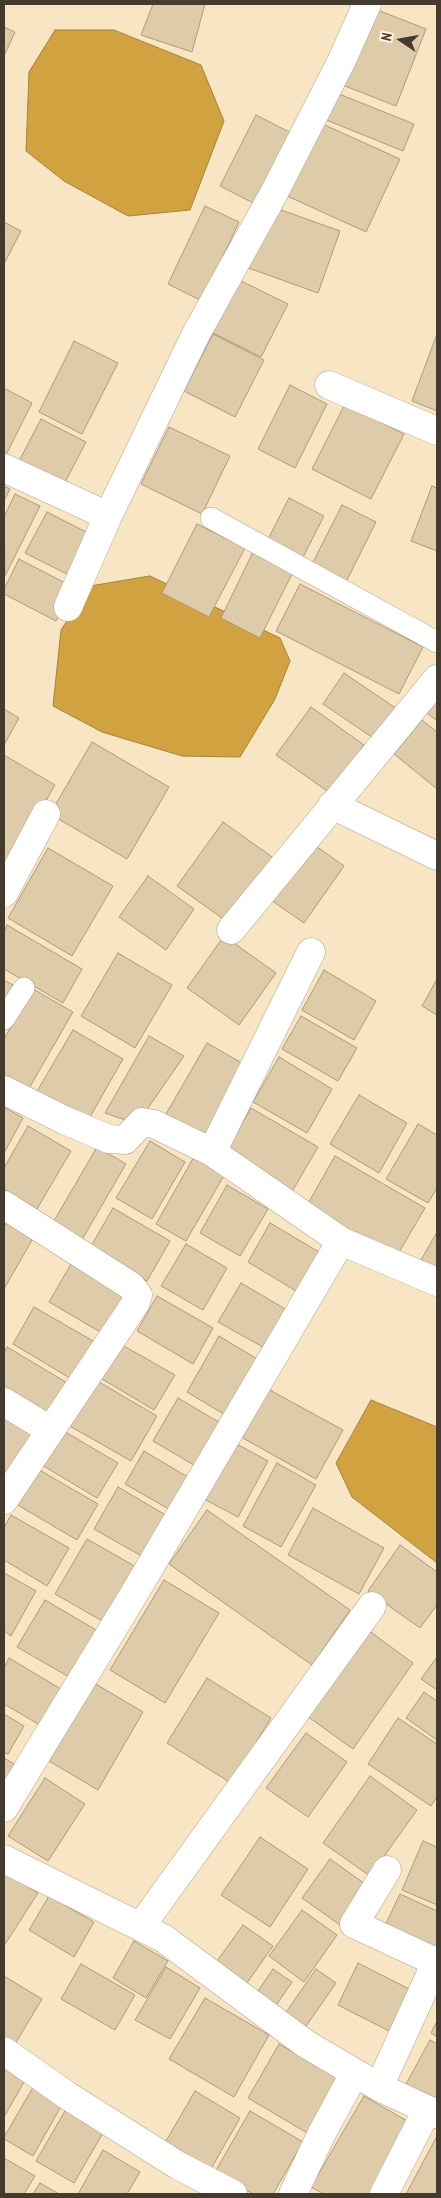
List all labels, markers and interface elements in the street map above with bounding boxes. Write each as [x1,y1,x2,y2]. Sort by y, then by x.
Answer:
north arrow [376,15,426,65]
text: N [377,31,396,42]

